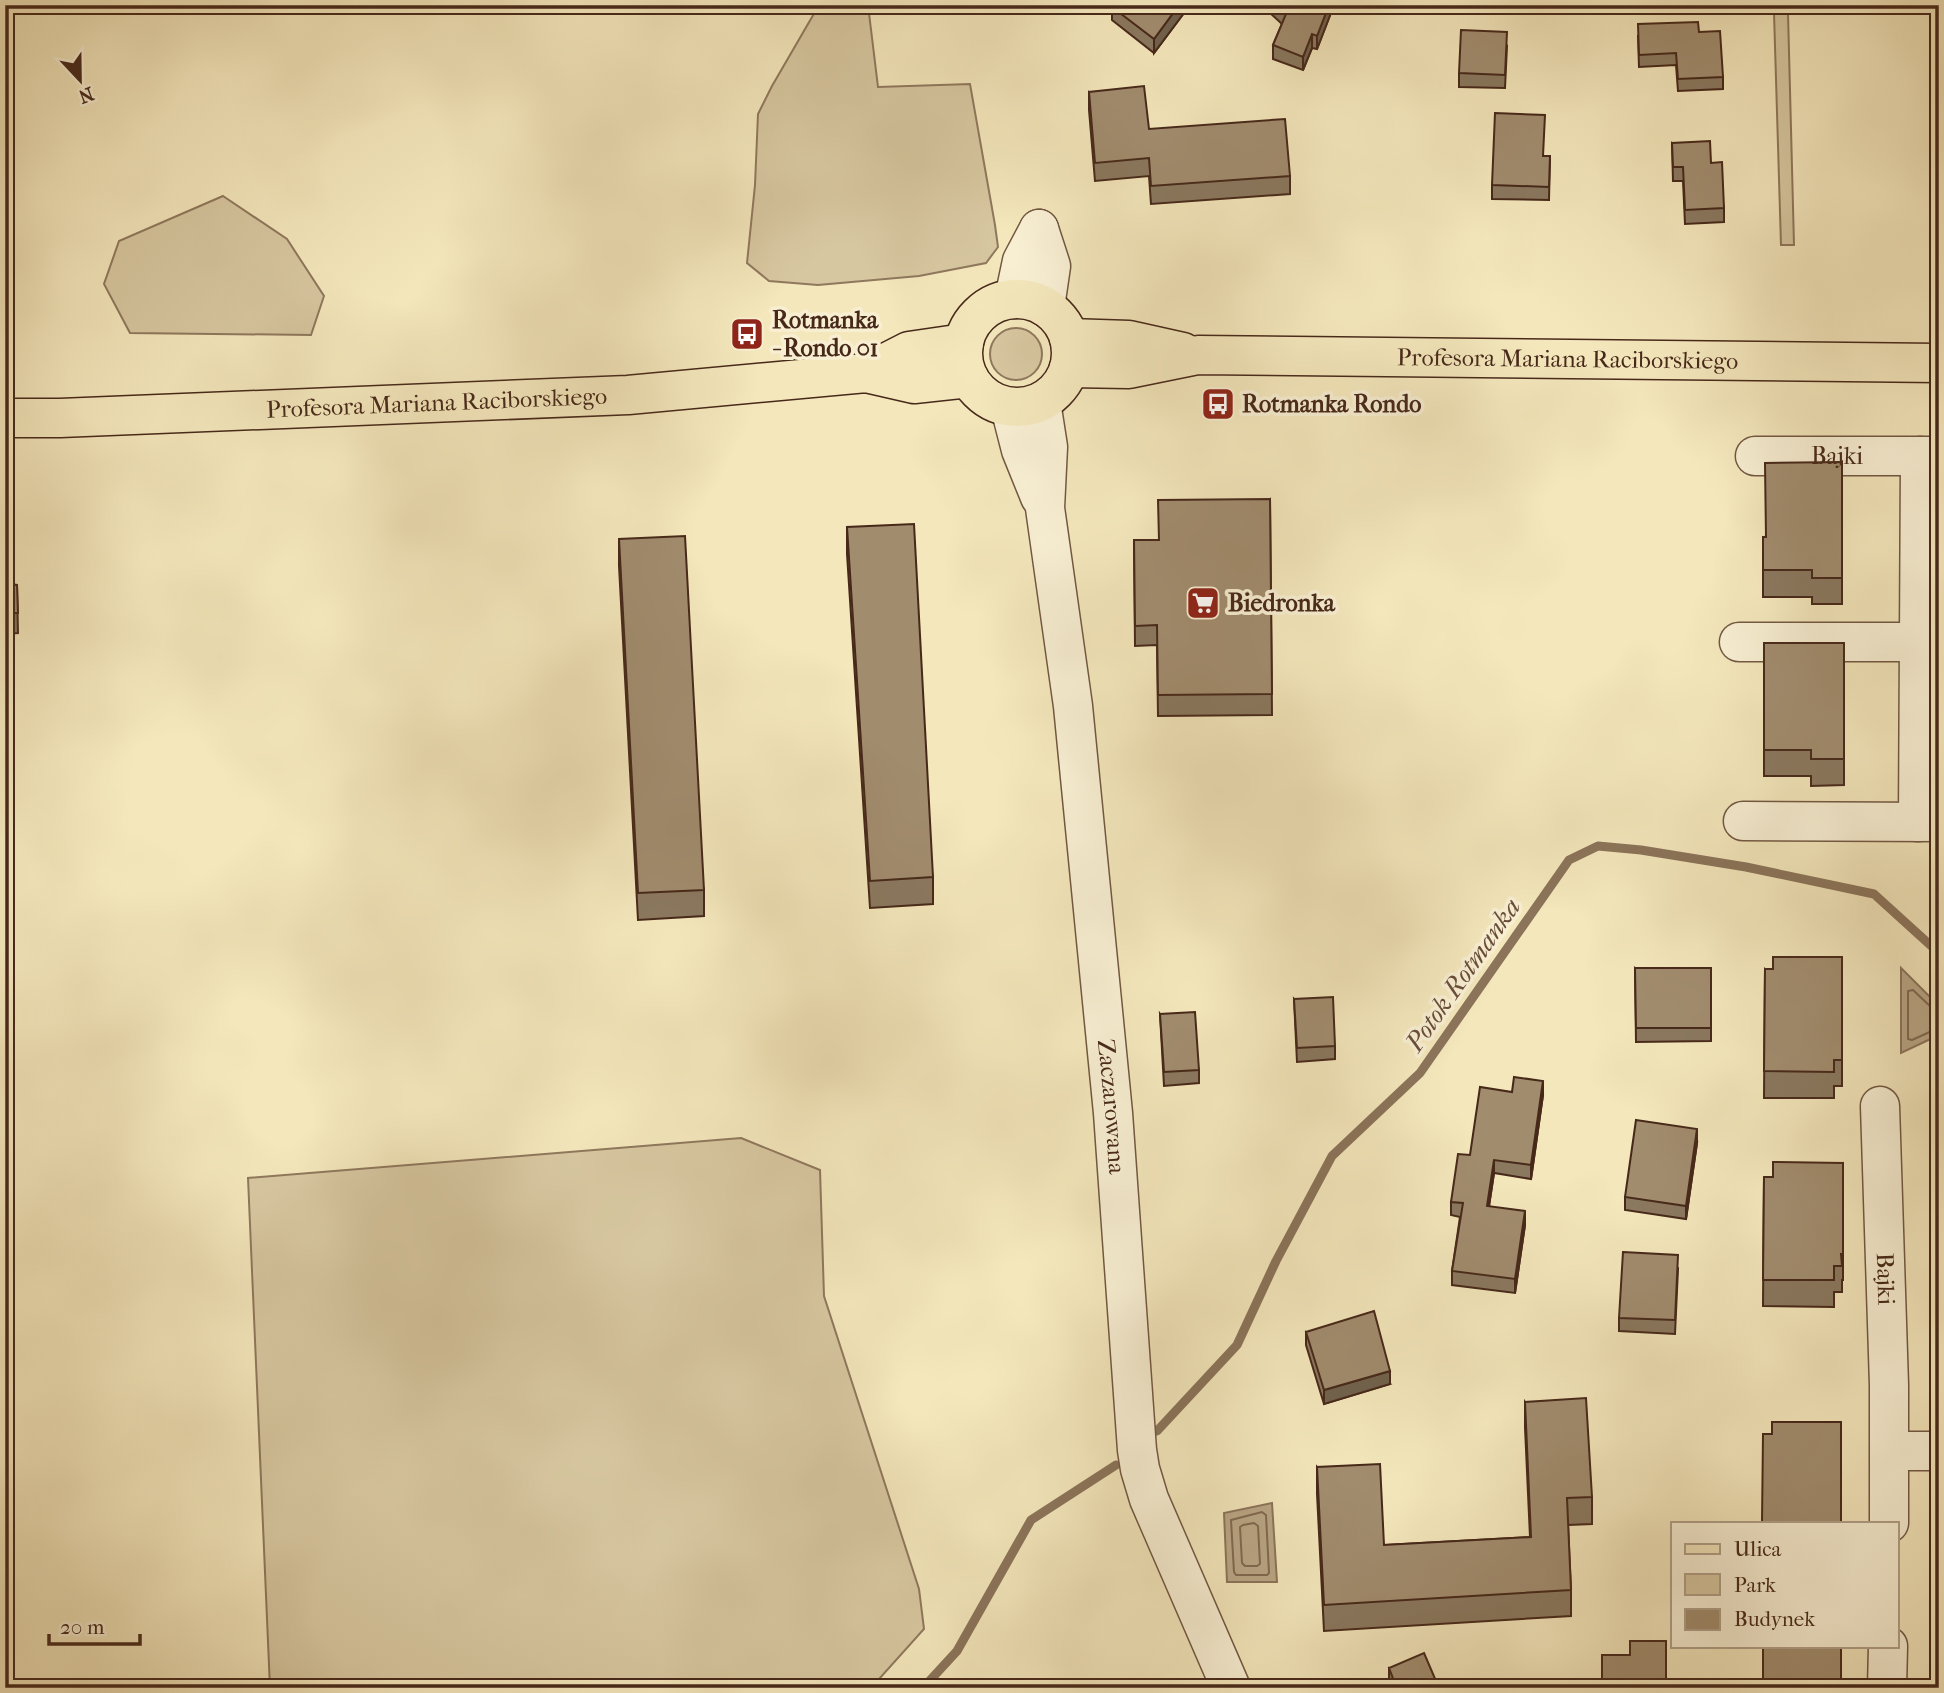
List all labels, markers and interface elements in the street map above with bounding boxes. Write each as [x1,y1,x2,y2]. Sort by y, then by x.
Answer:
north arrow [46,46,116,116]
text: N [75,82,97,108]
place label: Rotmanka - Rondo 01 [772,306,879,362]
bus stop icon: Rotmanka - Rondo 01 [728,315,766,353]
street label: Profesora Mariana Raciborskiego [1397,343,1738,375]
street label: Profesora Mariana Raciborskiego [266,382,608,424]
bus stop icon: Rotmanka Rondo [1199,385,1237,423]
place label: Rotmanka Rondo [1242,390,1421,418]
street label: Bajki [1811,442,1863,470]
supermarket icon: Biedronka [1184,584,1222,622]
place label: Biedronka [1228,589,1336,617]
water label: Potok Rotmanka [1398,893,1527,1058]
street label: Zaczarowana [1092,1038,1131,1176]
street label: Bajki [1871,1252,1900,1305]
legend [1671,1522,1898,1648]
text: Ulica [1734,1537,1781,1561]
text: Park [1734,1573,1776,1597]
scale bar [49,1602,140,1646]
text: Budynek [1734,1607,1815,1631]
text: 20 m [60,1615,105,1639]

